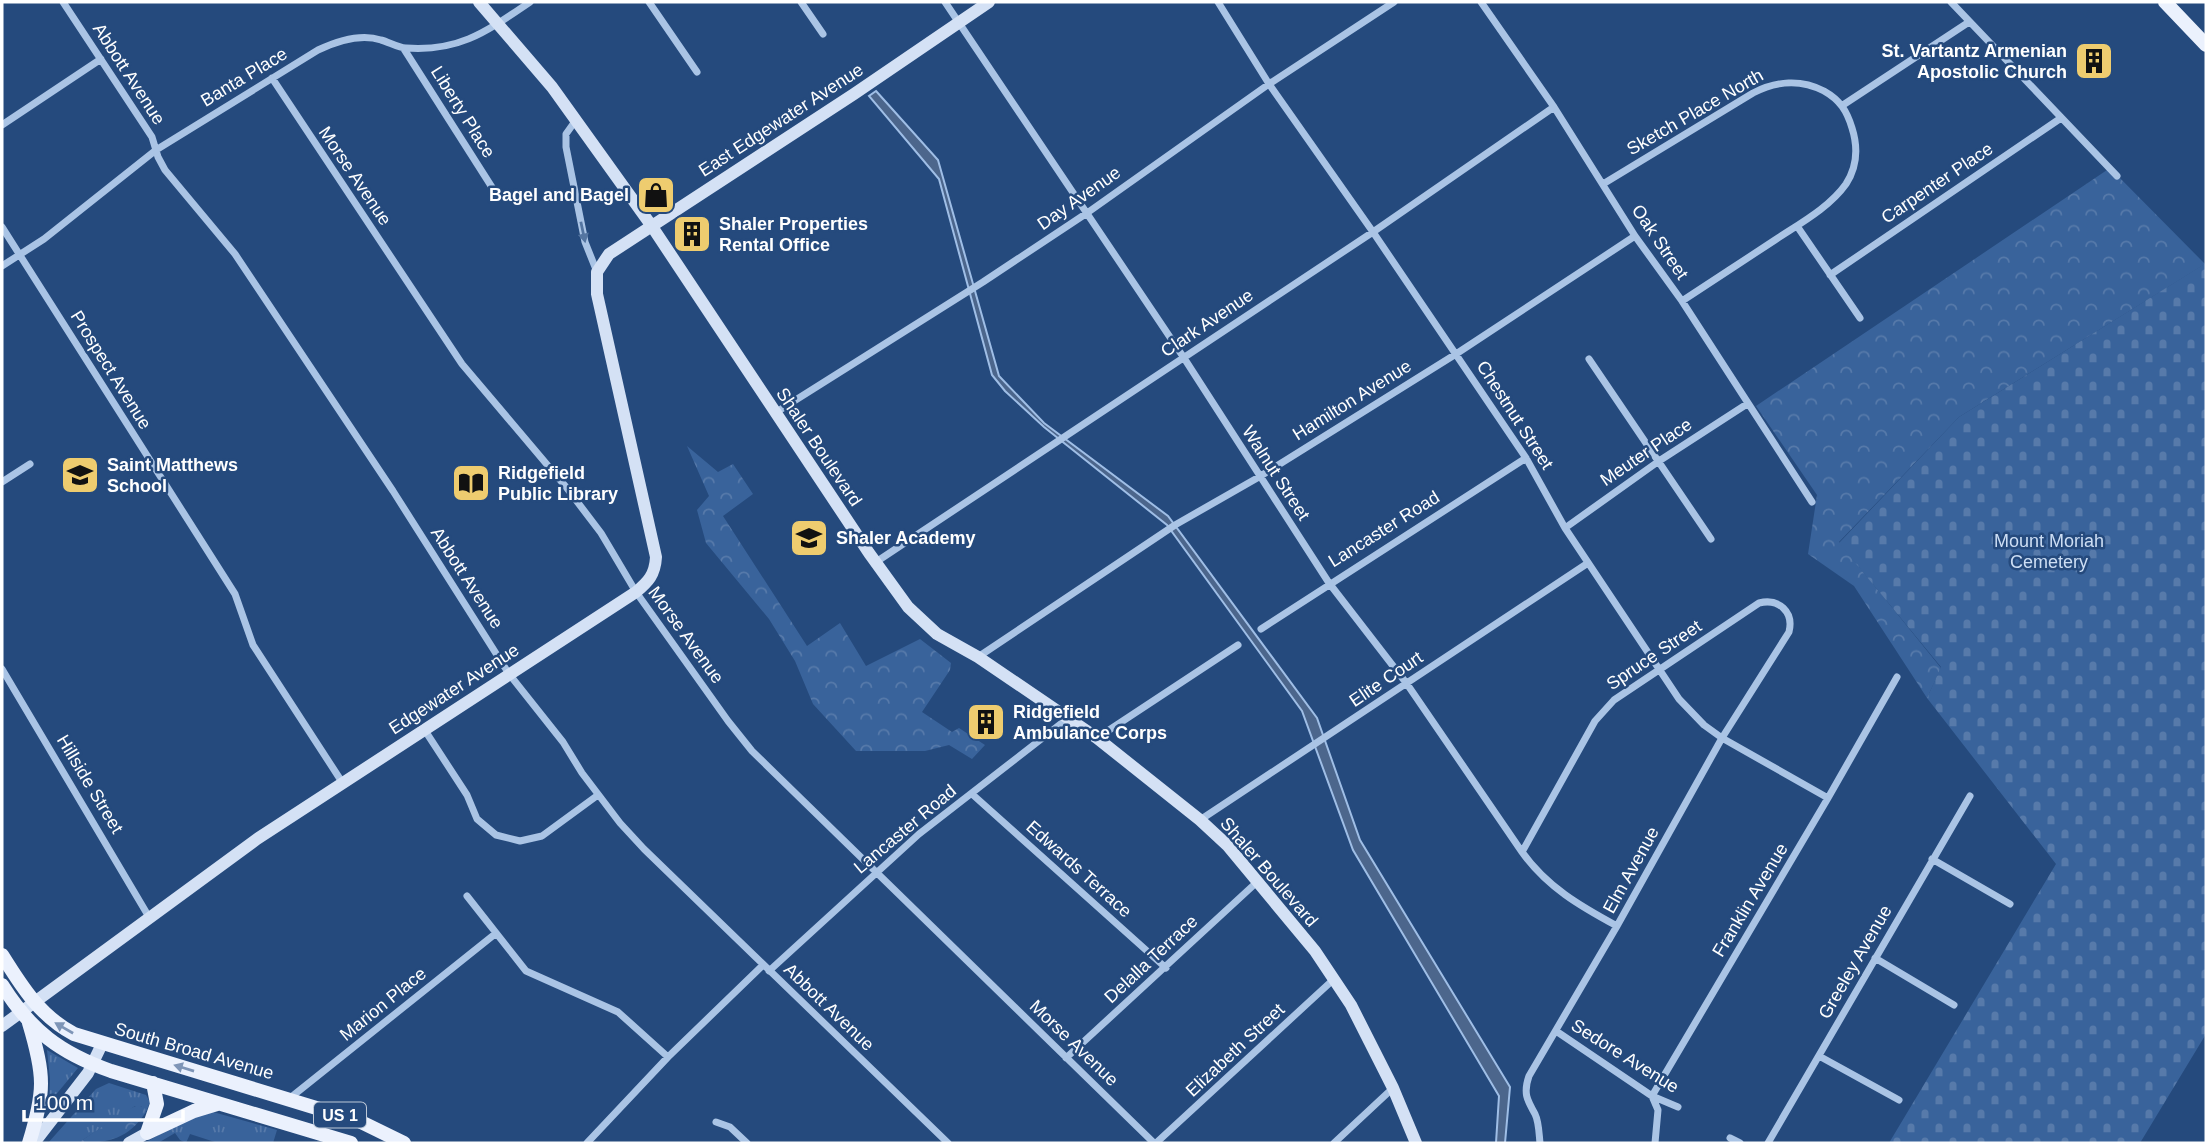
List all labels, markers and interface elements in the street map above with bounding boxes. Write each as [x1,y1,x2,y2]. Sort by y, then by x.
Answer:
street label: Abbott Avenue [89,20,169,128]
building icon: St. Vartantz Armenian Apostolic Church [2073,40,2115,82]
place label: St. Vartantz Armenian Apostolic Church [1882,41,2067,82]
street label: Banta Place [197,43,291,111]
street label: East Edgewater Avenue [695,59,867,181]
street label: Liberty Place [427,63,499,161]
street label: Sketch Place North [1623,65,1767,159]
street label: Morse Avenue [315,123,395,229]
street label: Carpenter Place [1877,138,1997,228]
street label: Day Avenue [1034,162,1124,234]
shop icon: Bagel and Bagel [635,174,677,216]
place label: Bagel and Bagel [489,185,629,205]
street label: Oak Street [1628,201,1692,283]
building icon: Shaler Properties Rental Office [671,213,713,255]
place label: Shaler Properties Rental Office [719,214,868,255]
one-way arrow [578,221,589,243]
street label: Clark Avenue [1157,285,1257,361]
street label: Prospect Avenue [67,307,155,433]
street label: Hamilton Avenue [1289,356,1415,444]
street label: Chestnut Street [1473,357,1557,473]
street label: Shaler Boulevard [772,384,866,510]
street label: Meuter Place [1596,414,1696,490]
street label: Walnut Street [1238,422,1314,524]
school or university icon: Saint Matthews School [59,454,101,496]
place label: Saint Matthews School [107,455,238,496]
library icon: Ridgefield Public Library [450,462,492,504]
place label: Ridgefield Public Library [498,463,618,504]
street label: Lancaster Road [1325,487,1443,571]
school or university icon: Shaler Academy [788,517,830,559]
street label: Abbott Avenue [427,524,507,632]
place label: Shaler Academy [836,528,975,548]
park label: Mount Moriah Cemetery [1994,531,2104,572]
street label: Morse Avenue [644,583,728,687]
street label: Spruce Street [1603,616,1705,694]
street label: Edgewater Avenue [385,640,523,738]
street label: Elite Court [1346,647,1426,711]
building icon: Ridgefield Ambulance Corps [965,701,1007,743]
place label: Ridgefield Ambulance Corps [1013,702,1167,743]
street label: Hillside Street [53,731,127,837]
street label: Lancaster Road [850,780,960,878]
street label: Shaler Boulevard [1216,813,1322,931]
street label: Edwards Terrace [1022,816,1136,922]
street label: Elm Avenue [1599,823,1663,917]
street label: Franklin Avenue [1708,840,1792,960]
street label: Greeley Avenue [1814,902,1896,1022]
street label: Delalla Terrace [1100,911,1202,1007]
street label: Abbott Avenue [780,959,878,1055]
street label: Marion Place [336,963,430,1045]
street label: Morse Avenue [1026,996,1122,1090]
street label: Elizabeth Street [1182,999,1288,1101]
street label: Sedore Avenue [1568,1015,1682,1097]
street label: South Broad Avenue [112,1019,276,1083]
one-way arrow [54,1022,74,1034]
one-way arrow [174,1062,195,1072]
scale bar [24,1078,184,1122]
text: 100 m [35,1091,93,1114]
road number: US 1 [314,1102,366,1128]

